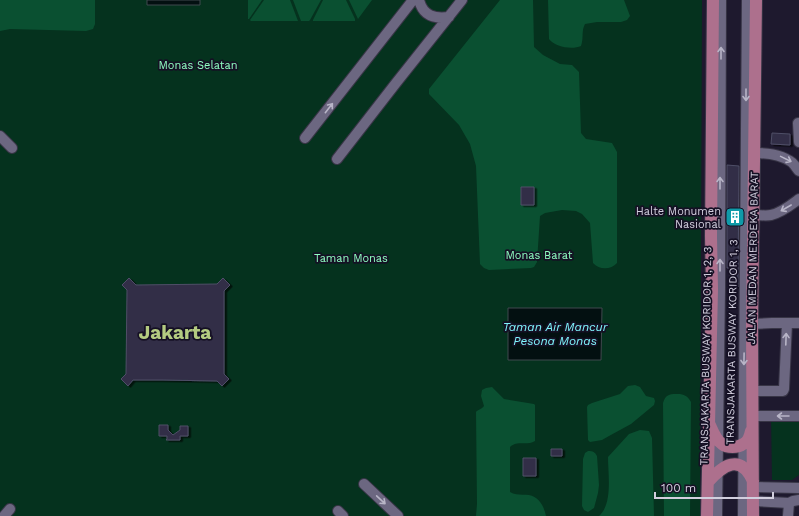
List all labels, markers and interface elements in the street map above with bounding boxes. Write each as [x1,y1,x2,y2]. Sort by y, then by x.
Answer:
one-way arrow [717,47,725,60]
park label: Monas Selatan [159,59,237,72]
one-way arrow [742,88,750,101]
one-way arrow [324,102,333,113]
one-way arrow [779,156,791,163]
street label: JALAN MEDAN MERDEKA BARAT [745,171,761,345]
one-way arrow [716,177,724,190]
one-way arrow [780,204,792,212]
place label: Halte Monumen Nasional [636,205,722,231]
building icon: Halte Monumen Nasional [724,206,746,228]
street label: TRANSJAKARTA BUSWAY KORIDOR 1, 3 [724,239,740,445]
street label: TRANSJAKARTA BUSWAY KORIDOR 1, 2, 3 [698,247,714,465]
park label: Monas Barat [506,249,573,262]
park label: Taman Monas [314,252,388,265]
one-way arrow [716,259,724,272]
water label: Taman Air Mancur Pesona Monas [503,320,609,348]
district label: Jakarta [139,321,211,344]
one-way arrow [783,333,790,346]
one-way arrow [740,352,748,365]
one-way arrow [777,412,790,420]
scale bar [655,474,773,500]
text: 100 m [661,481,696,495]
one-way arrow [376,495,386,505]

